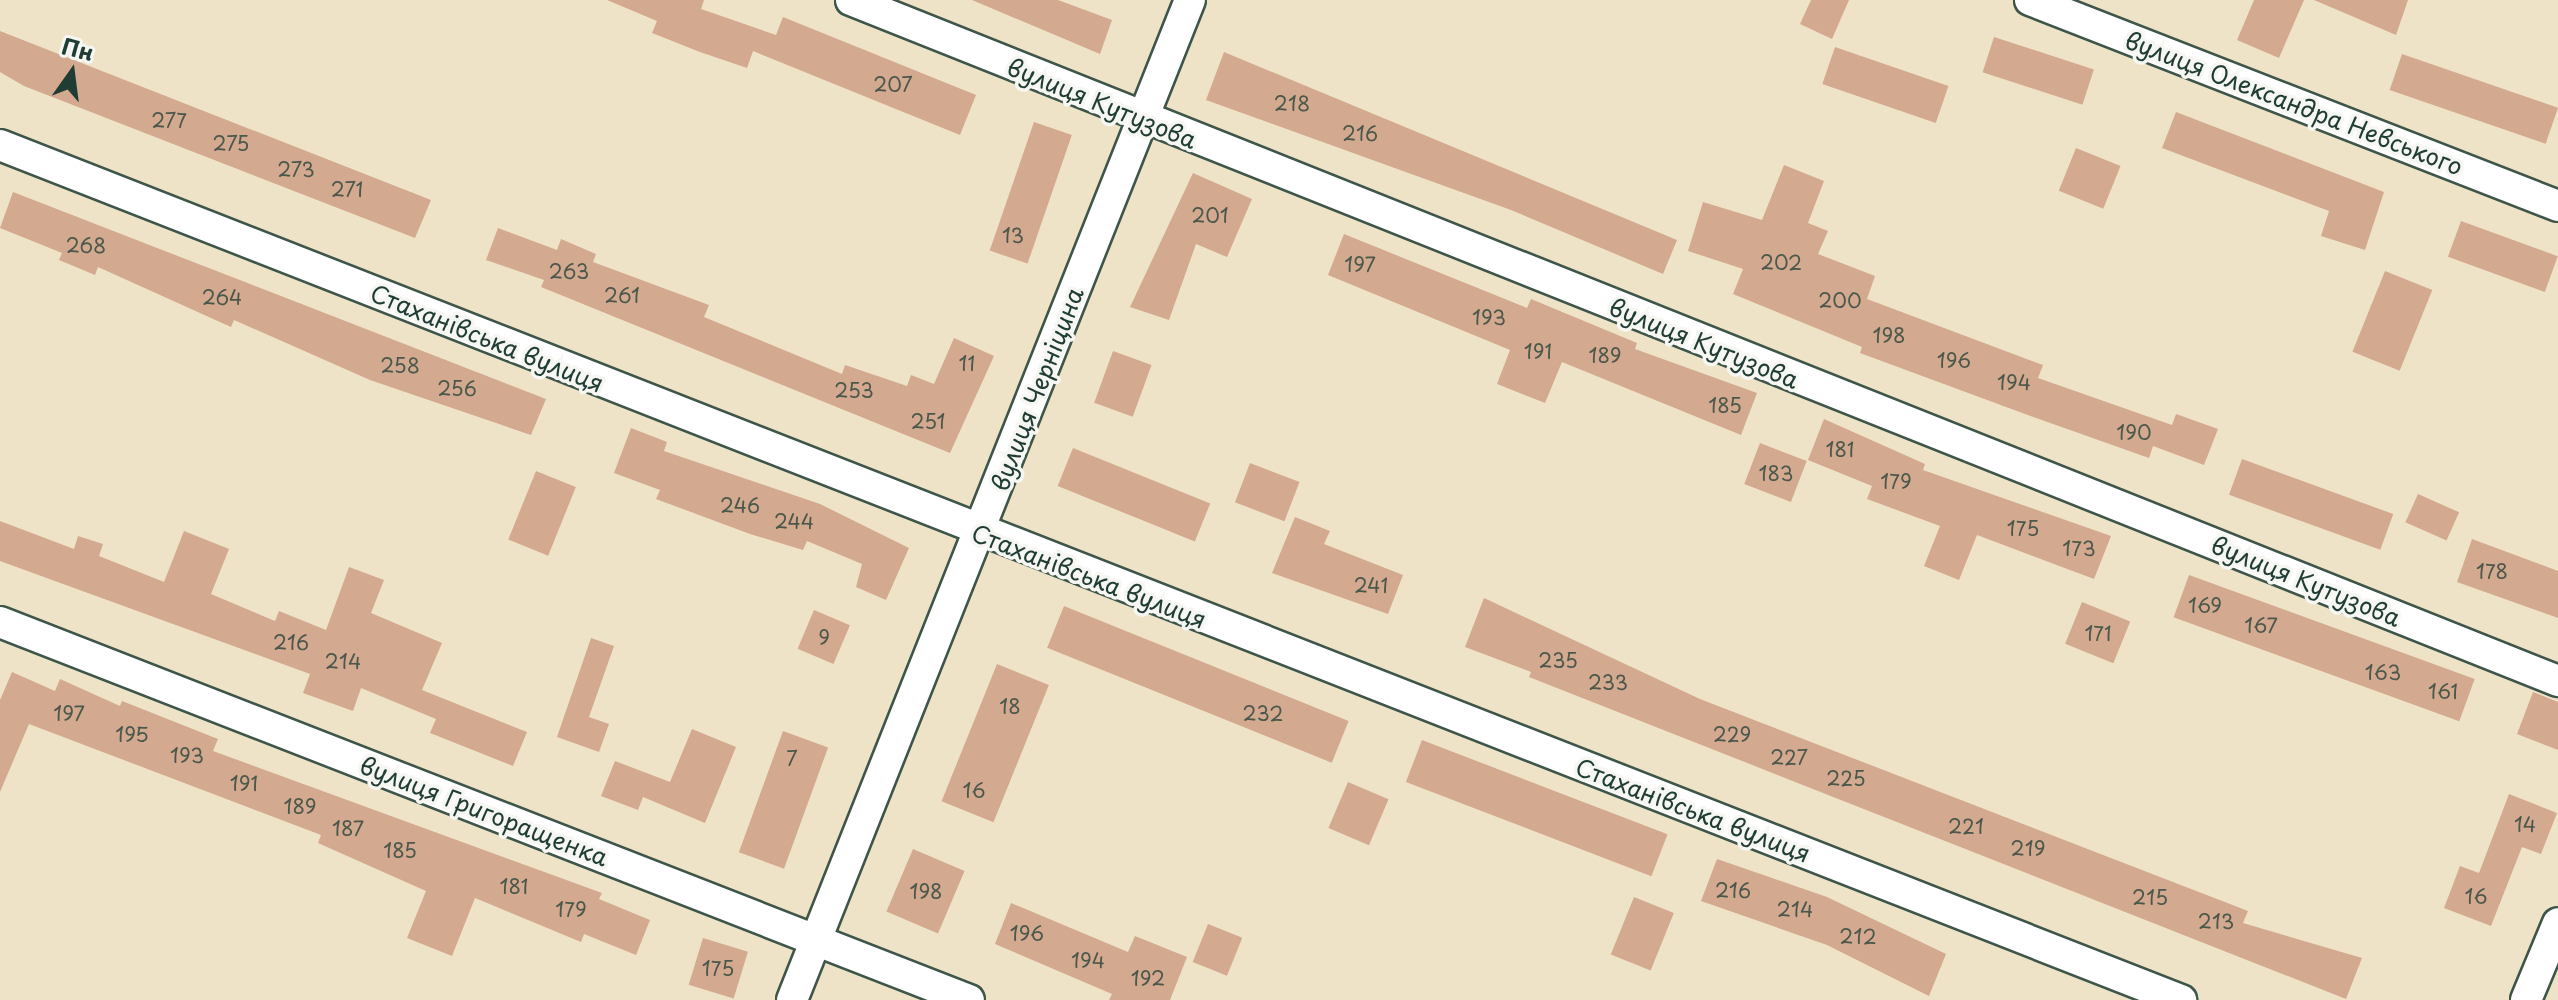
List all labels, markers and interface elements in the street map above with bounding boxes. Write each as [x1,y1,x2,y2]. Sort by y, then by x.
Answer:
street label: вулиця Олександра Невського [2120,25,2468,181]
text: Пн [58,28,97,68]
north arrow [32,32,112,112]
street label: вулиця Кутузова [1003,52,1201,154]
house number: 207 [873,72,913,96]
house number: 218 [1274,91,1310,115]
house number: 277 [151,108,187,132]
house number: 216 [1342,121,1378,145]
house number: 275 [213,131,249,155]
house number: 273 [277,157,315,181]
house number: 271 [331,177,363,201]
house number: 201 [1191,203,1229,227]
house number: 13 [1002,223,1024,247]
house number: 268 [66,233,106,257]
house number: 202 [1760,250,1802,274]
house number: 197 [1344,252,1376,276]
house number: 263 [549,259,589,283]
street label: Стаханівська вулиця [366,278,608,398]
house number: 261 [604,283,640,307]
street label: вулиця Черніцина [985,283,1089,495]
house number: 264 [202,285,242,309]
house number: 200 [1818,288,1862,312]
street label: вулиця Кутузова [1605,292,1803,394]
house number: 193 [1472,305,1506,329]
house number: 198 [1872,323,1906,347]
house number: 191 [1524,339,1552,363]
house number: 189 [1589,343,1621,367]
house number: 196 [1937,348,1971,372]
house number: 11 [959,351,975,375]
house number: 258 [380,353,420,377]
house number: 194 [1997,370,2031,394]
house number: 256 [437,376,477,400]
house number: 253 [834,378,874,402]
house number: 185 [1708,393,1742,417]
house number: 251 [910,409,946,433]
house number: 190 [2116,420,2152,444]
house number: 181 [1826,437,1854,461]
house number: 183 [1759,461,1793,485]
house number: 179 [1880,469,1912,493]
house number: 246 [720,493,760,517]
house number: 244 [774,509,814,533]
house number: 175 [2007,516,2039,540]
street label: Стаханівська вулиця [967,518,1211,634]
street label: вулиця Кутузова [2207,530,2405,632]
house number: 173 [2062,536,2096,560]
house number: 178 [2476,559,2508,583]
house number: 241 [1354,573,1388,597]
house number: 169 [2188,593,2222,617]
house number: 167 [2244,613,2278,637]
house number: 171 [2084,621,2112,645]
house number: 9 [818,625,830,649]
house number: 216 [273,630,309,654]
house number: 235 [1538,648,1578,672]
house number: 214 [325,649,361,673]
house number: 163 [2365,660,2401,684]
house number: 233 [1588,670,1628,694]
house number: 161 [2428,679,2458,703]
house number: 18 [999,694,1021,718]
house number: 197 [53,701,85,725]
house number: 232 [1243,701,1283,725]
house number: 195 [115,722,149,746]
house number: 229 [1713,722,1751,746]
house number: 193 [170,743,204,767]
house number: 227 [1770,745,1808,769]
house number: 7 [786,746,798,770]
street label: вулиця Григоращенка [356,750,612,872]
street label: Стаханівська вулиця [1571,752,1815,868]
house number: 225 [1826,766,1866,790]
house number: 191 [230,771,258,795]
house number: 16 [963,778,985,802]
house number: 189 [284,794,316,818]
house number: 14 [2514,812,2536,836]
house number: 221 [1948,814,1984,838]
house number: 187 [332,816,364,840]
house number: 219 [2011,836,2045,860]
house number: 185 [383,838,417,862]
house number: 181 [500,874,528,898]
house number: 216 [1715,878,1751,902]
house number: 198 [909,879,943,903]
house number: 16 [2465,884,2487,908]
house number: 215 [2132,885,2168,909]
house number: 179 [555,897,587,921]
house number: 214 [1777,897,1813,921]
house number: 213 [2198,909,2234,933]
house number: 196 [1010,921,1044,945]
house number: 212 [1839,924,1877,948]
house number: 194 [1071,948,1105,972]
house number: 175 [702,956,734,980]
house number: 192 [1131,966,1165,990]

